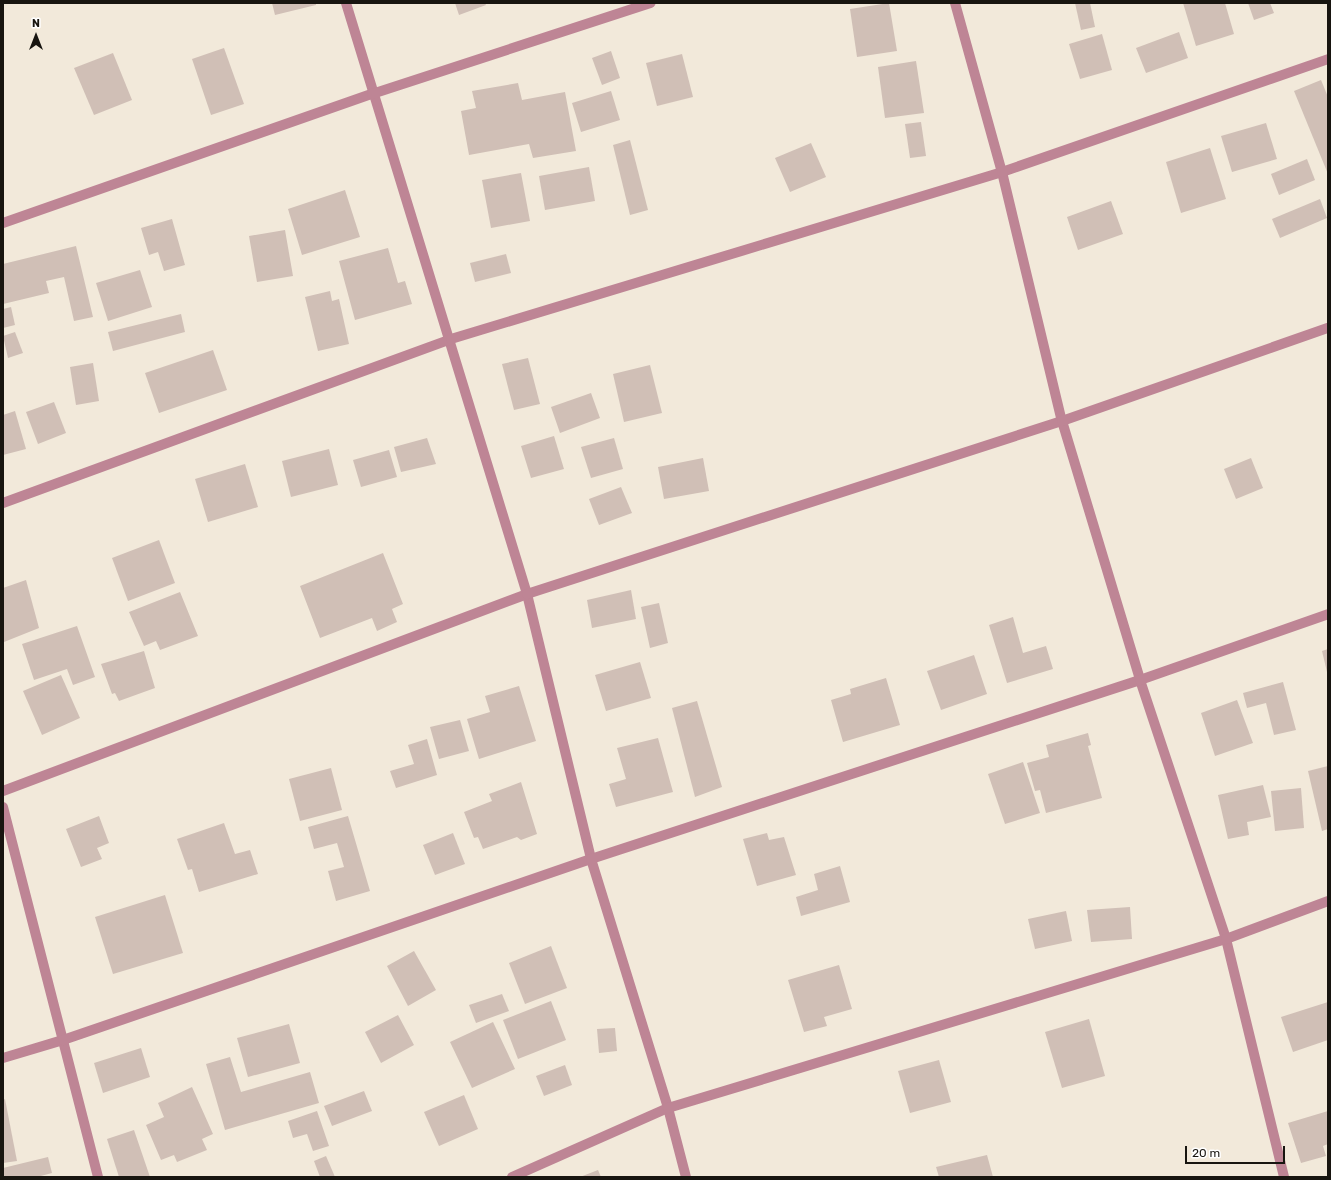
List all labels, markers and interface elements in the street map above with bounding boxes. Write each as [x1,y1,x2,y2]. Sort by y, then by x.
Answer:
north arrow [16,16,56,56]
text: N [32,17,40,30]
scale bar [1187,1138,1287,1164]
text: 20 m [1192,1146,1220,1160]

